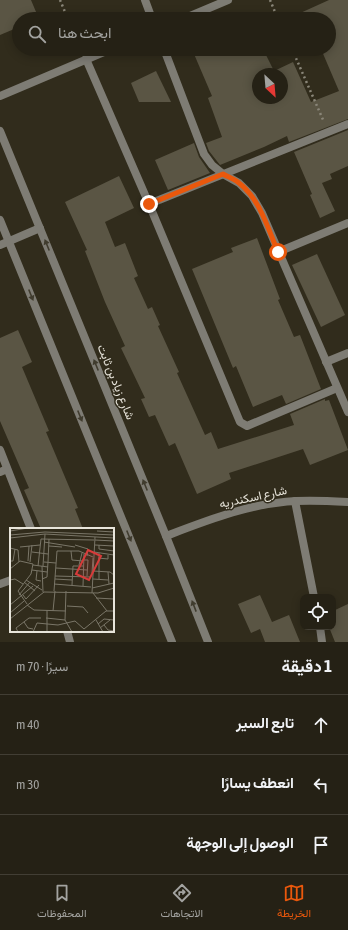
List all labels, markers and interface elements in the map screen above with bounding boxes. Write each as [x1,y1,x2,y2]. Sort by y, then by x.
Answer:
search box [12,12,336,56]
icon: search [26,23,48,45]
text: ابحث هنا [58,24,112,41]
north arrow [252,68,288,104]
route end [140,195,158,213]
one-way arrow [43,238,49,250]
route start [269,243,287,261]
one-way arrow [28,290,34,302]
street label: شارع زياد بن ثابت [93,342,137,422]
one-way arrow [93,359,99,370]
one-way arrow [77,410,83,422]
one-way arrow [142,479,148,491]
street label: شارع اسكندريه [218,483,288,513]
inset map [10,528,114,632]
one-way arrow [126,531,132,542]
map controls [300,594,336,630]
button: locate [300,594,336,630]
one-way arrow [190,599,196,611]
text: 1 دقيقة [282,656,332,676]
text: سيرًا · 70 m [16,659,68,674]
text: تابع السير [236,714,294,731]
icon: ahead [310,714,332,736]
text: 40 m [16,717,39,732]
text: انعطف يسارًا [221,774,294,791]
icon: left [310,774,332,796]
text: 30 m [16,777,39,792]
text: الوصول إلى الوجهة [186,834,294,851]
icon: arrive [310,834,332,856]
tab: المحفوظات [37,882,87,923]
tab: الاتجاهات [160,882,203,923]
tab: الخريطة [277,882,311,923]

